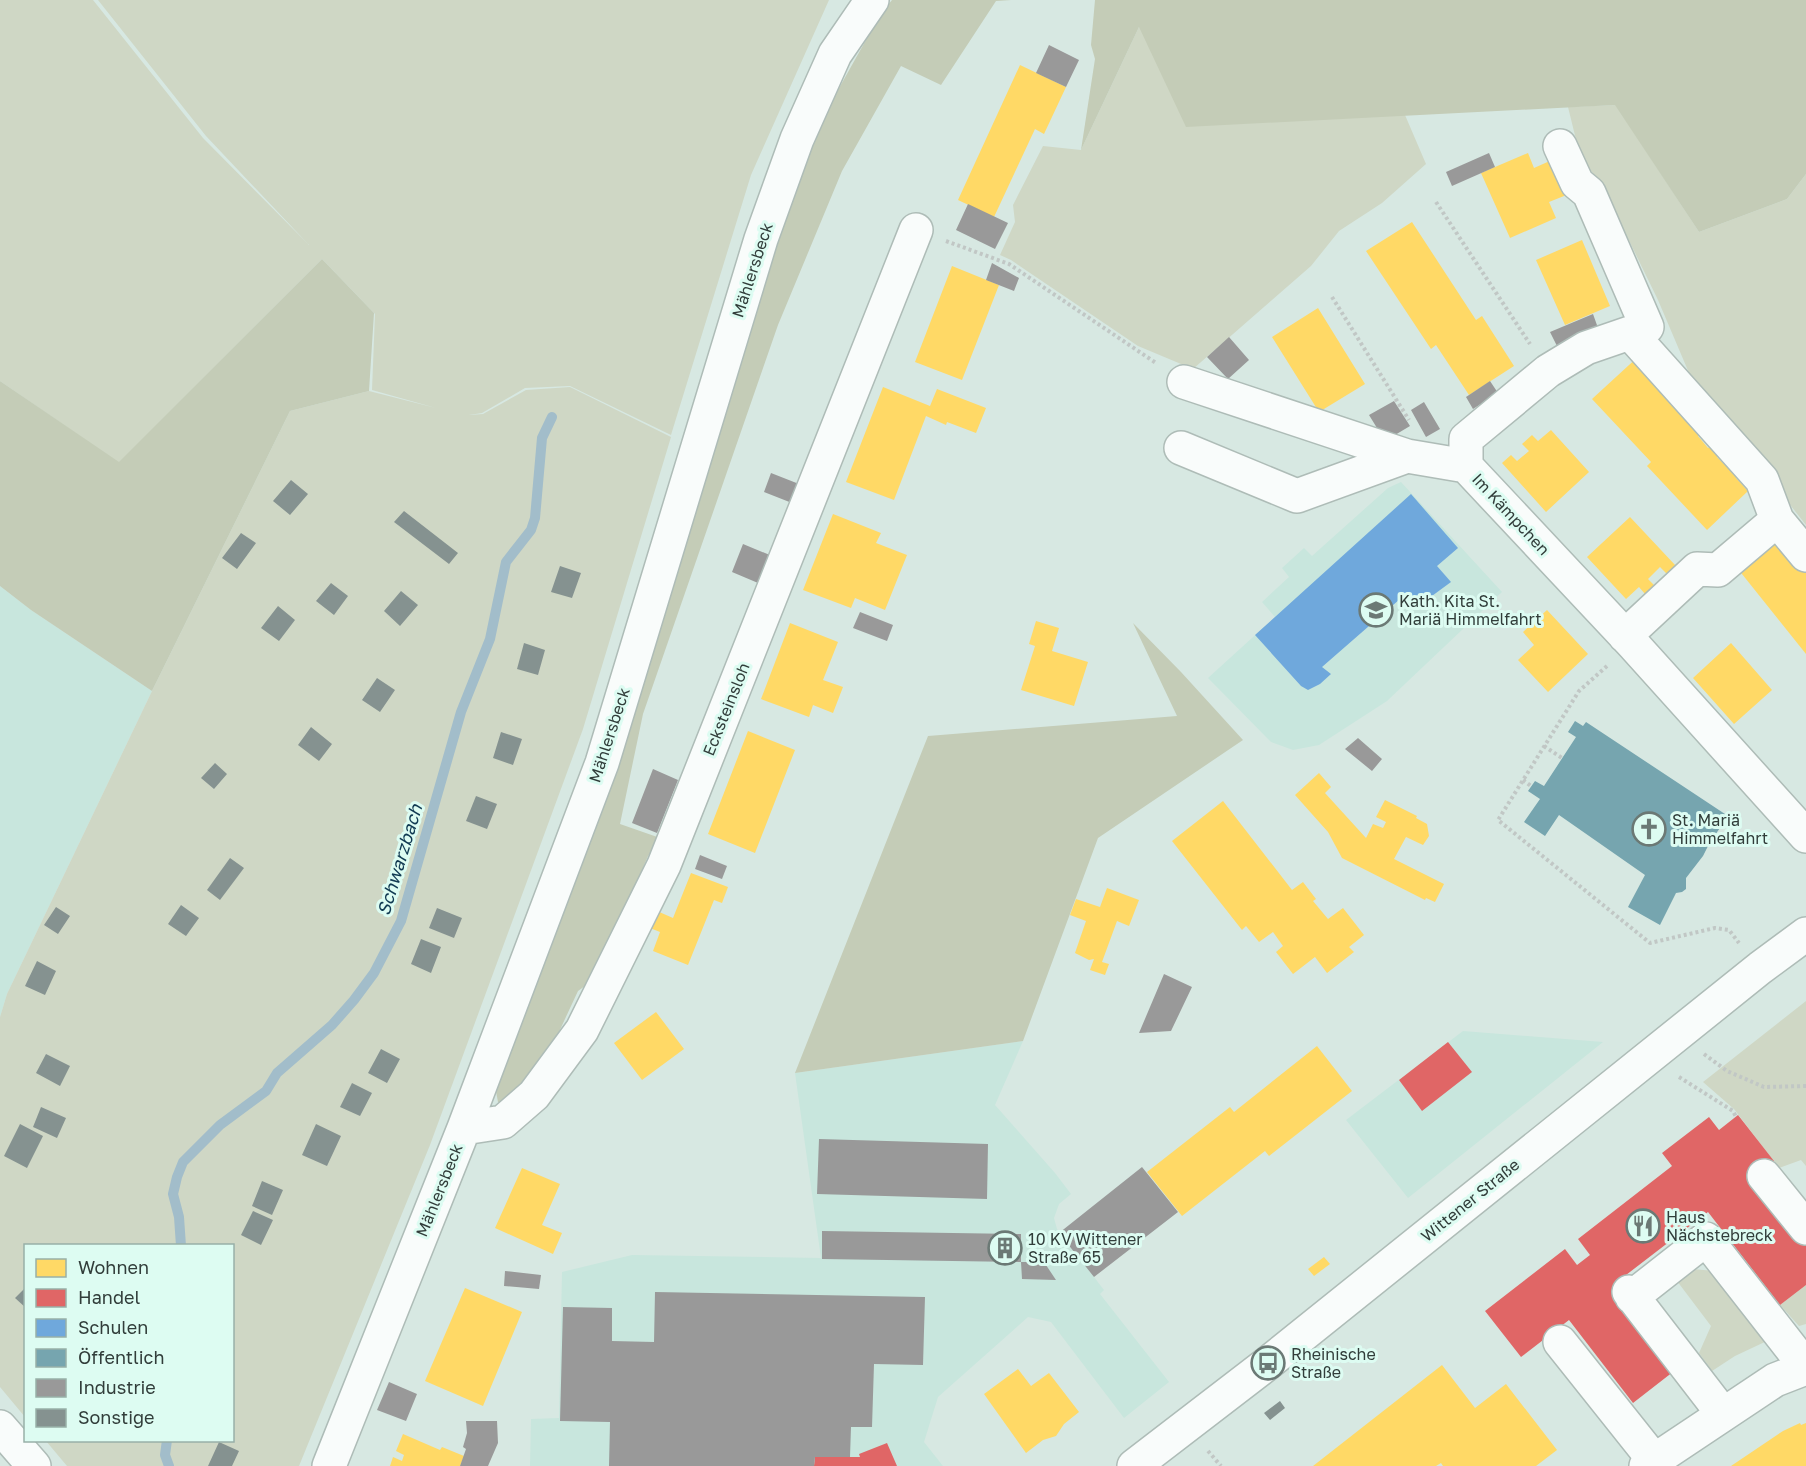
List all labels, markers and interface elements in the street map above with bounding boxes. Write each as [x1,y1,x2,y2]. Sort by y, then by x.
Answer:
street label: Mählersbeck [727,220,777,320]
street label: Im Kämpchen [1468,469,1554,559]
place label: Kath. Kita St. Mariä Himmelfahrt [1399,591,1542,629]
school or university icon: Kath. Kita St. Mariä Himmelfahrt [1358,592,1394,628]
street label: Ecksteinsloh [698,660,754,758]
street label: Mählersbeck [584,685,634,785]
water label: Schwarzbach [372,801,427,918]
place label: St. Mariä Himmelfahrt [1672,810,1768,848]
church icon: St. Mariä Himmelfahrt [1631,811,1667,847]
street label: Mählersbeck [411,1141,467,1239]
street label: Wittener Straße [1417,1154,1523,1246]
place label: Haus Nächstebreck [1666,1207,1773,1245]
restaurant icon: Haus Nächstebreck [1625,1208,1661,1244]
place label: 10 KV Wittener Straße 65 [1028,1229,1143,1267]
building icon: 10 KV Wittener Straße 65 [987,1230,1023,1266]
legend [24,1244,234,1442]
text: Wohnen [78,1256,149,1278]
text: Handel [78,1286,140,1308]
text: Schulen [78,1316,148,1338]
place label: Rheinische Straße [1291,1344,1376,1382]
bus stop icon: Rheinische Straße [1250,1345,1286,1381]
text: Öffentlich [78,1346,164,1368]
text: Industrie [78,1376,156,1398]
text: Sonstige [78,1406,154,1428]

